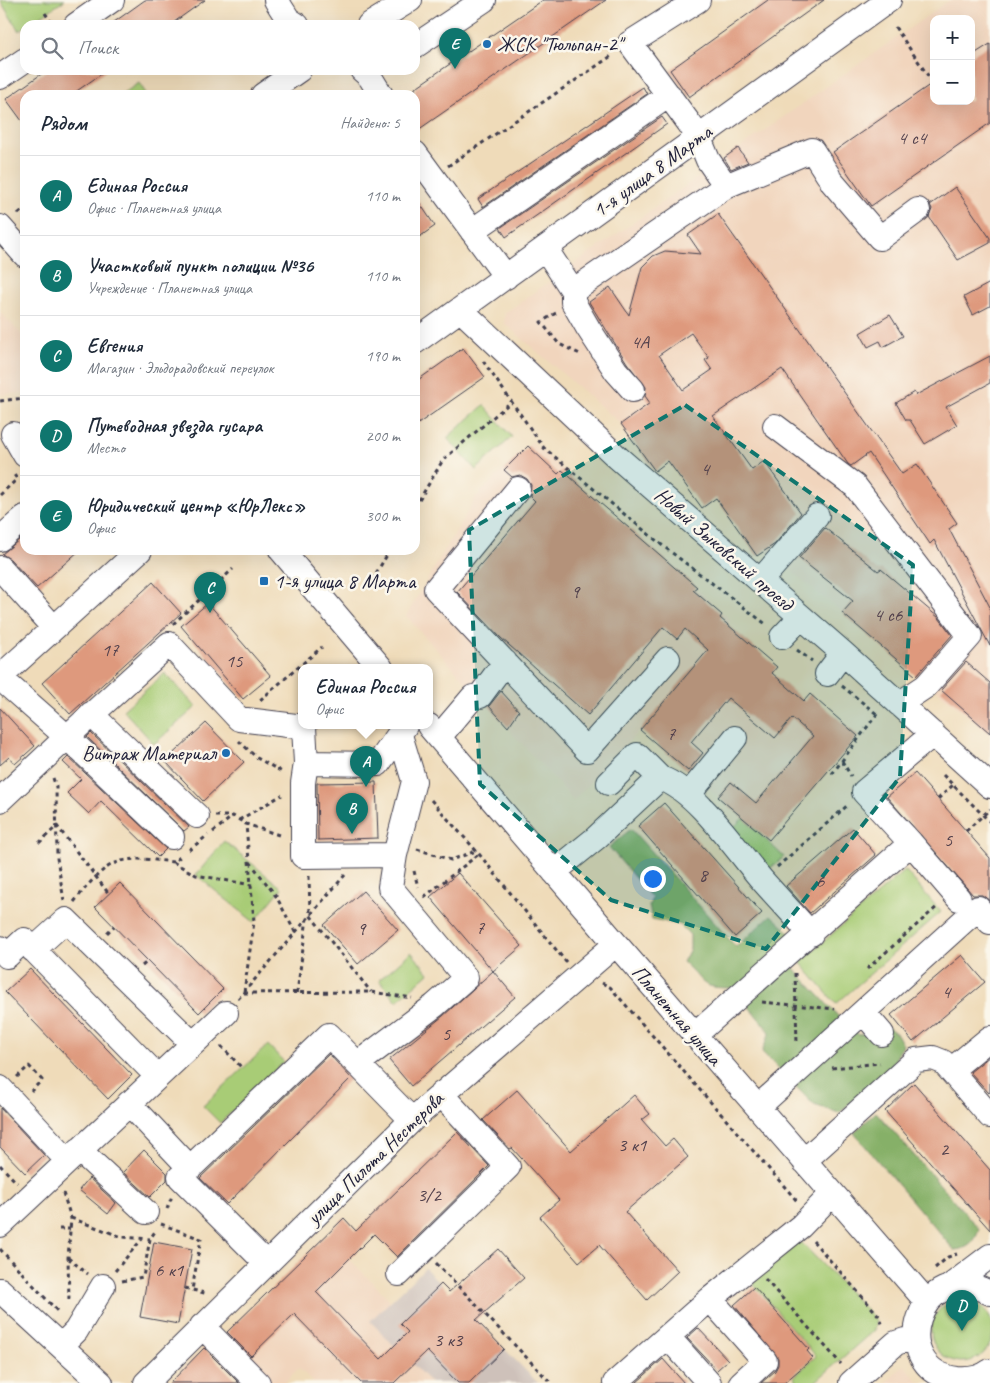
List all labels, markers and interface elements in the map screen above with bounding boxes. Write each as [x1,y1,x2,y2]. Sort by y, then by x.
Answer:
map controls [930,15,975,105]
button: + [930,15,975,60]
search box [20,20,420,75]
pin: E [439,28,471,69]
place label: ЖСК "Тюльпан-2" [497,31,626,57]
icon: search [38,34,66,62]
text: Поиск [78,36,118,60]
marker: ЖСК "Тюльпан-2" [481,38,493,50]
button: − [930,60,975,105]
text: Рядом [40,110,87,136]
text: Найдено: 5 [340,113,400,133]
street label: 1-я улица 8 Марта [587,118,718,223]
house number: 4 с4 [898,126,929,150]
text: Единая Россия [87,174,187,198]
text: A [52,186,60,206]
text: 110 m [366,186,400,206]
text: Офис · Планетная улица [87,198,221,218]
text: Участковый пункт полиции №36 [87,254,313,278]
text: B [52,266,60,286]
text: 110 m [366,266,400,286]
text: Учреждение · Планетная улица [87,278,252,298]
house number: 4А [631,330,651,354]
text: Евгения [87,334,142,358]
text: C [52,346,60,366]
text: 190 m [366,346,400,366]
text: Магазин · Эльдорадовский переулок [87,358,273,378]
text: Путеводная звезда гусара [87,414,262,438]
text: D [51,426,61,446]
text: 200 m [366,426,400,446]
text: Место [87,438,125,458]
house number: 4 [701,457,712,481]
street label: Новый Зыковский проезд [649,482,801,618]
text: Юридический центр «ЮрЛекс» [87,494,306,518]
text: E [52,506,60,526]
text: 300 m [366,506,400,526]
text: Офис [87,518,115,538]
place label: 1-я улица 8 Марта [274,568,417,594]
pin: C [194,572,226,613]
marker: 1-я улица 8 Марта [258,575,270,587]
house number: 9 [571,580,581,604]
house number: 4 с6 [874,603,904,627]
house number: 17 [101,638,120,662]
house number: 15 [225,649,244,673]
popup [298,664,433,729]
text: Единая Россия [316,675,415,699]
text: Офис [316,699,344,719]
house number: 7 [667,722,677,746]
place label: Витраж Материал [82,740,218,766]
pin: A [350,746,382,787]
marker: Витраж Материал [220,747,232,759]
pin: B [336,793,368,834]
house number: 5 [944,828,954,852]
house number: 8 [699,863,710,887]
your location [640,866,666,892]
house number: 6 [816,869,826,893]
house number: 7 [476,916,486,940]
house number: 9 [357,917,367,941]
street label: Планетная улица [626,959,729,1072]
house number: 4 [942,980,953,1004]
house number: 5 [442,1022,452,1046]
street label: улица Пилота Нестерова [300,1085,450,1231]
house number: 3 к1 [618,1133,648,1157]
house number: 2 [940,1137,950,1161]
house number: 3/2 [417,1183,442,1207]
house number: 6 к1 [155,1258,185,1282]
pin: D [946,1290,978,1331]
house number: 3 к3 [434,1328,464,1352]

